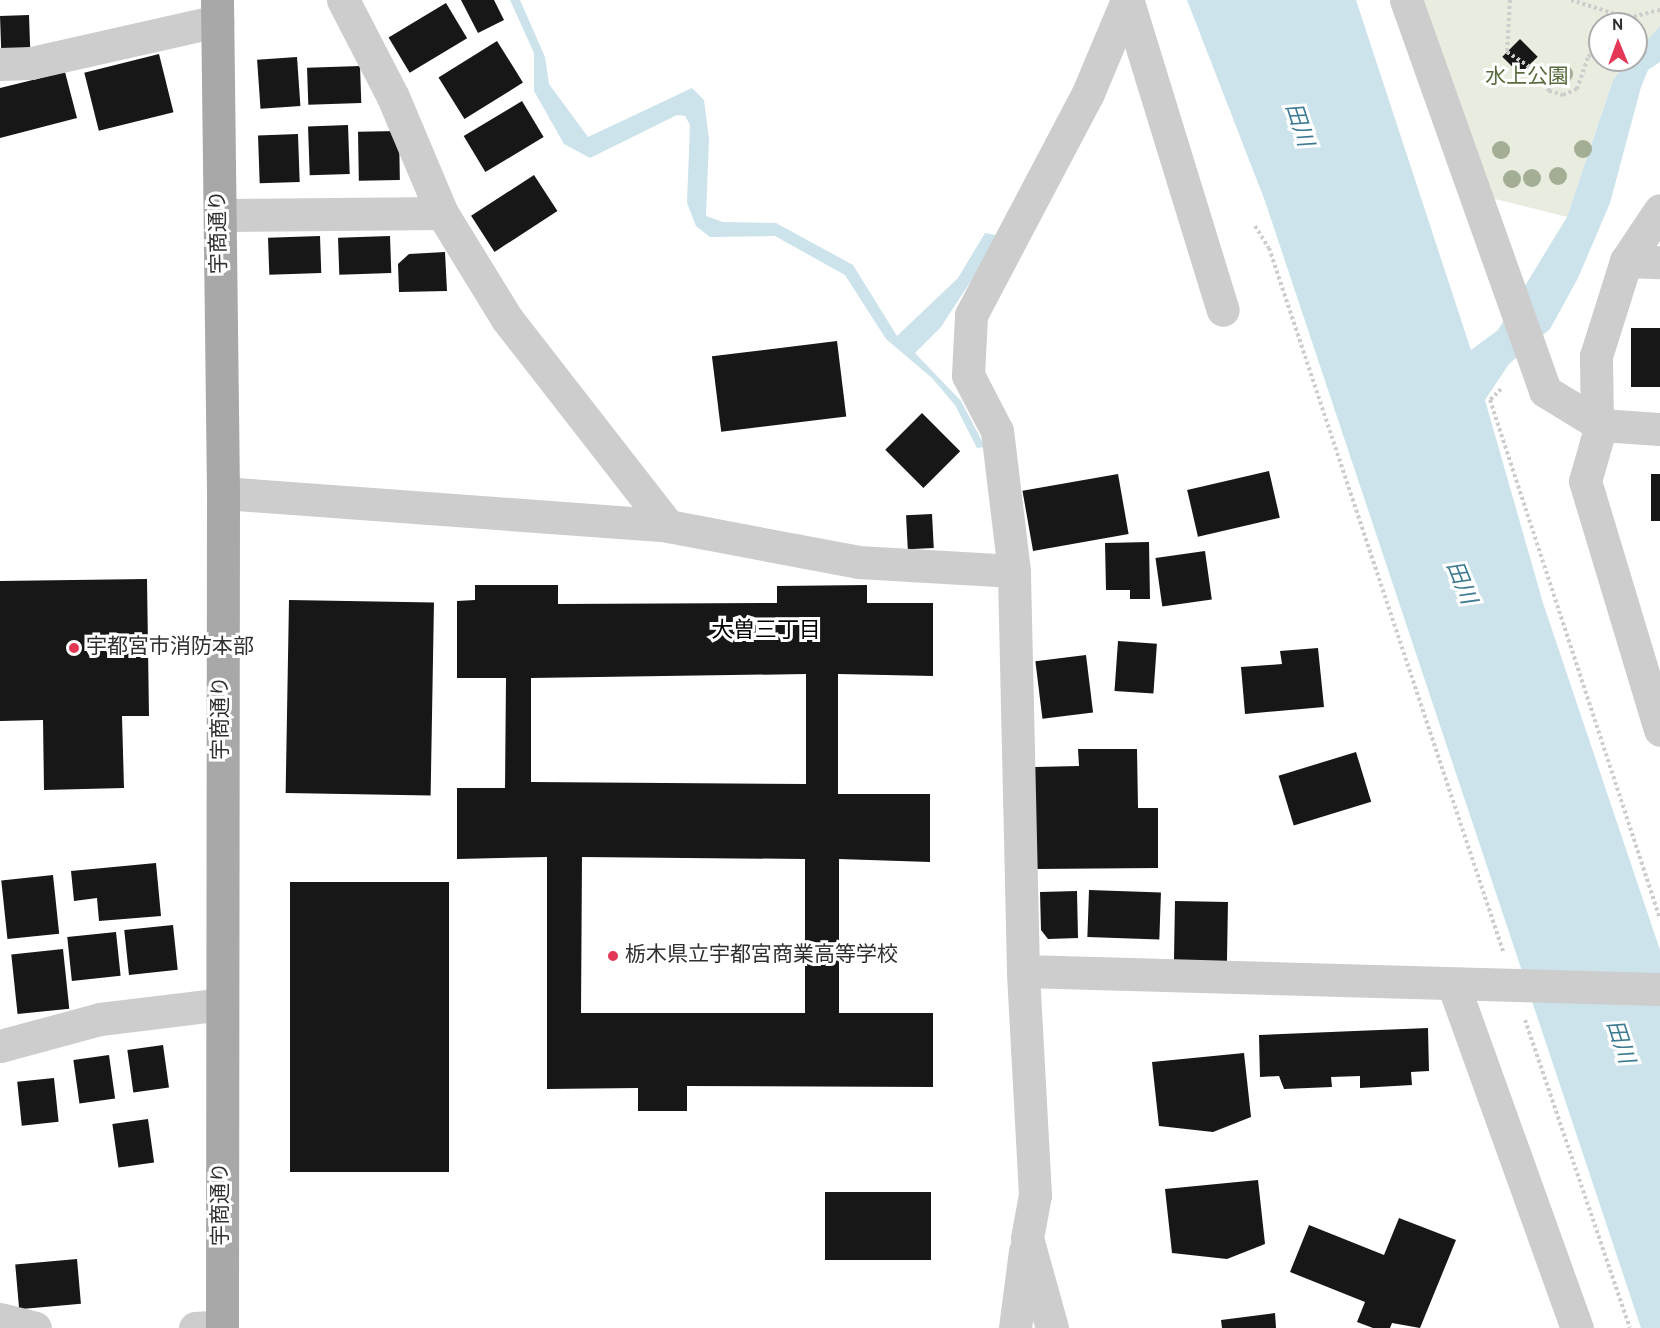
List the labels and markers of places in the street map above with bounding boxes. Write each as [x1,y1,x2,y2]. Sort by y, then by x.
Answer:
place label: 宇都宮市消防本部 [86,635,254,661]
marker: 宇都宮市消防本部 [67,641,81,655]
place label: 栃木県立宇都宮商業高等学校 [625,943,898,969]
marker: 栃木県立宇都宮商業高等学校 [606,949,620,963]

